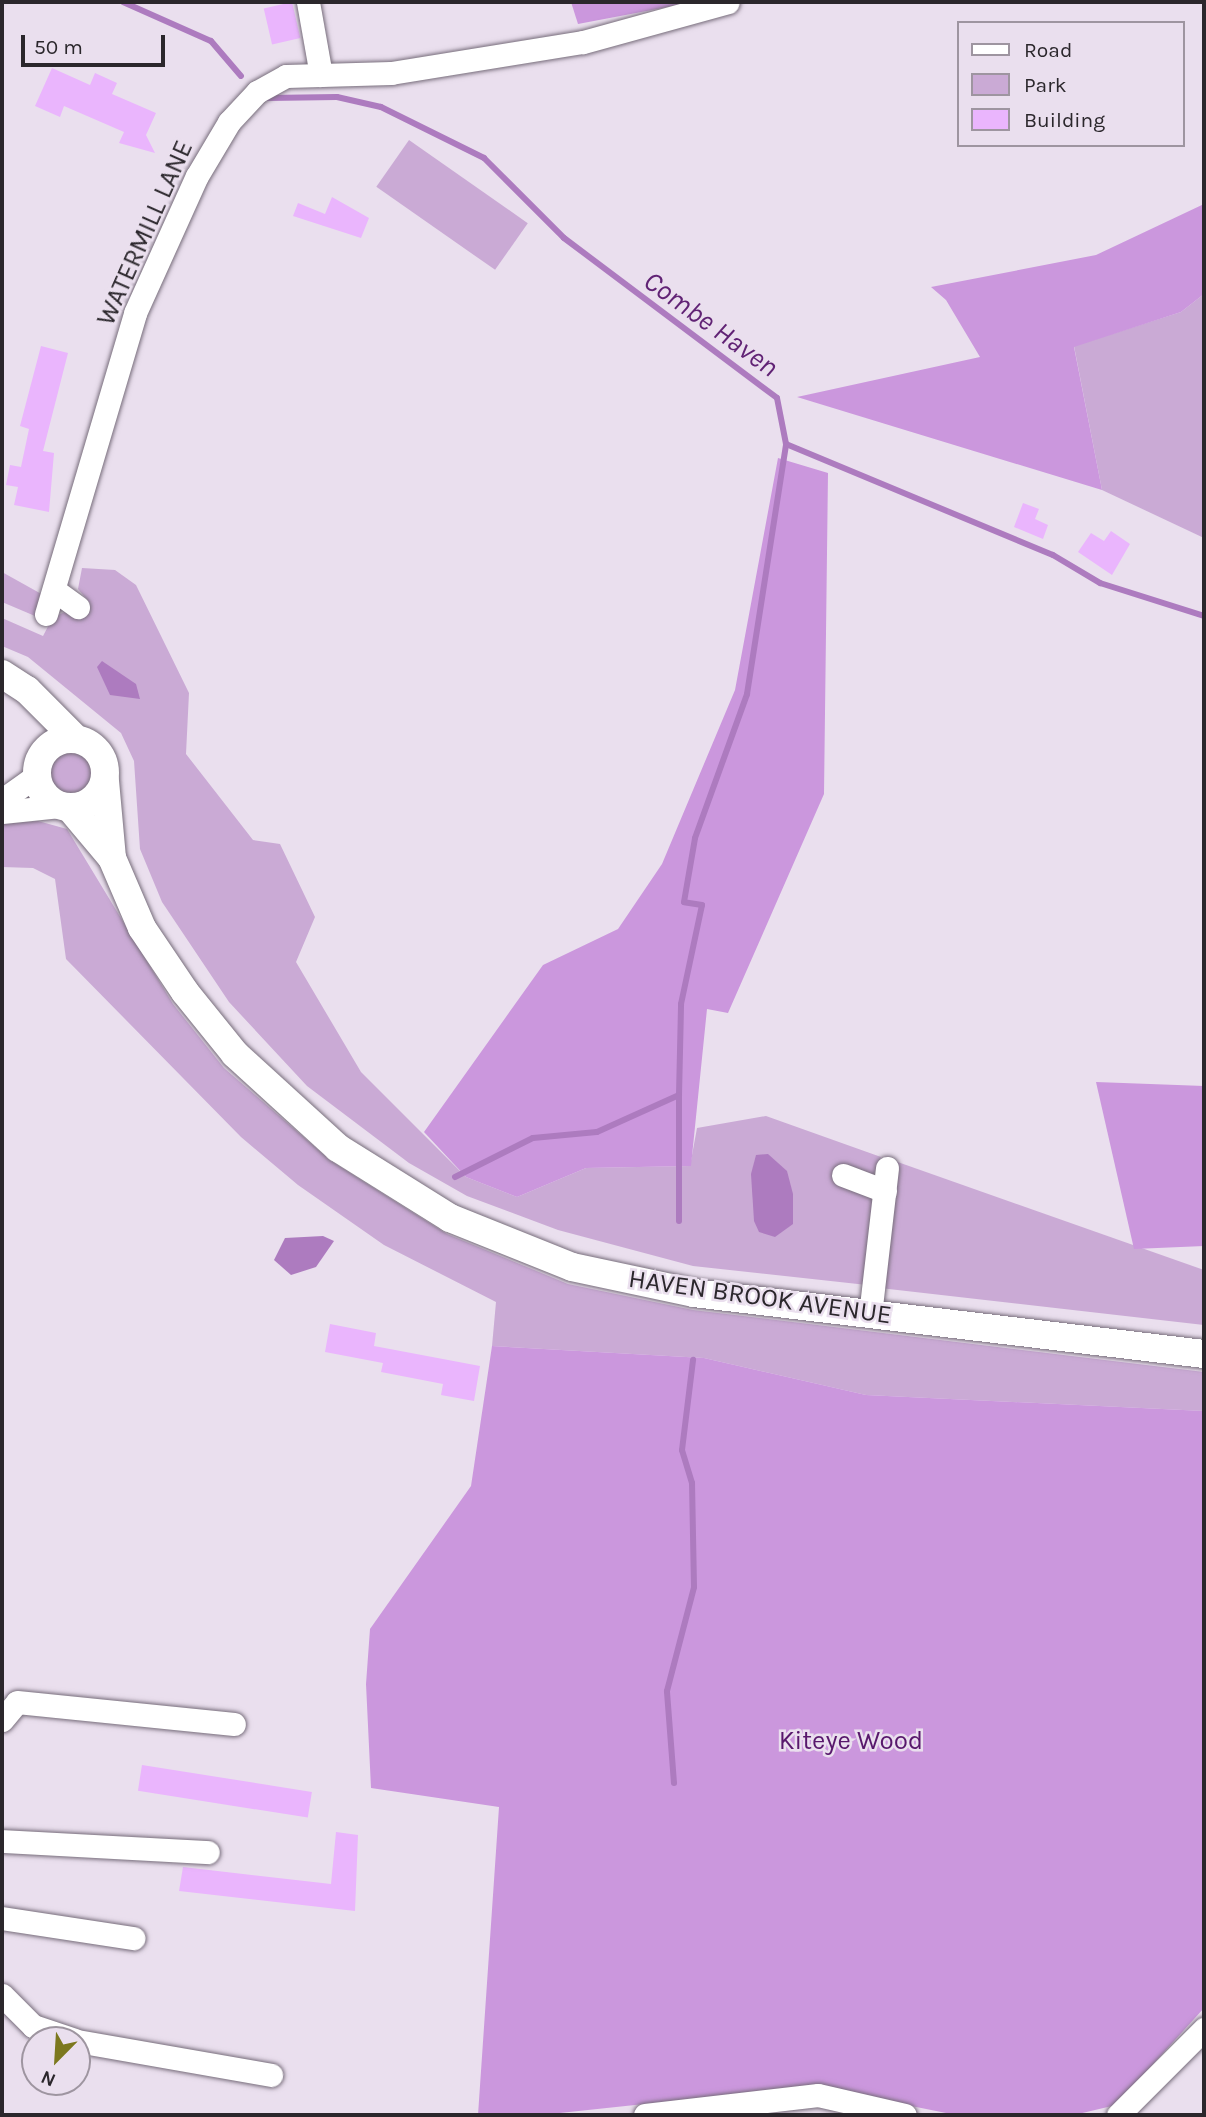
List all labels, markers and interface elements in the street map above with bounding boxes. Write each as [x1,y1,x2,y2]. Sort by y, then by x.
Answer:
scale bar [24,21,168,65]
legend [958,21,1185,147]
text: 50 m [34,35,83,59]
text: Road [1024,38,1072,62]
text: Park [1024,73,1067,97]
text: Building [1024,108,1105,132]
street label: WATERMILL LANE [90,136,200,330]
water label: Combe Haven [637,264,785,384]
street label: HAVEN BROOK AVENUE [627,1263,893,1331]
park label: Kiteye Wood [779,1725,923,1757]
north arrow [21,2026,91,2096]
text: N [38,2066,59,2091]

